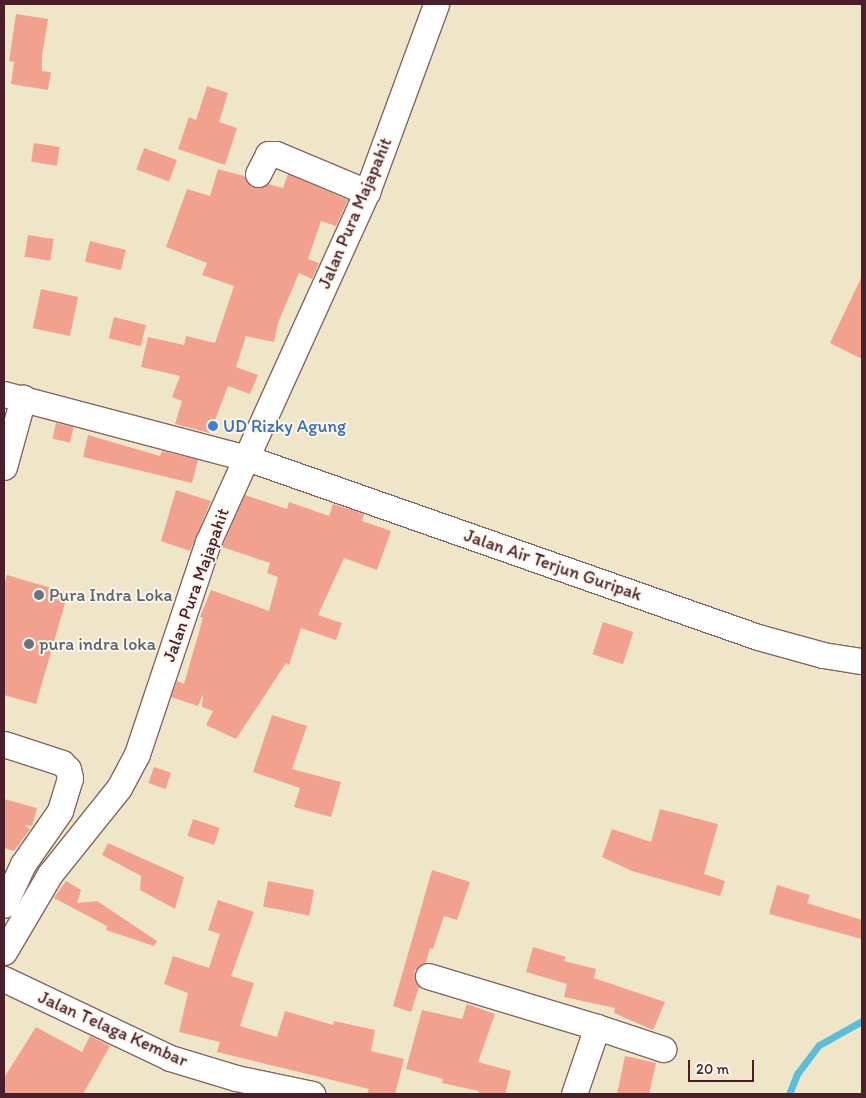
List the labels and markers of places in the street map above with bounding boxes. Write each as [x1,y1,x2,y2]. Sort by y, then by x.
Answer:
place label: UD Rizky Agung [223,415,346,437]
marker: UD Rizky Agung [207,420,219,432]
place label: Pura Indra Loka [49,584,173,606]
marker: Pura Indra Loka [33,589,45,601]
place label: pura indra loka [39,633,155,655]
marker: pura indra loka [23,638,35,650]

